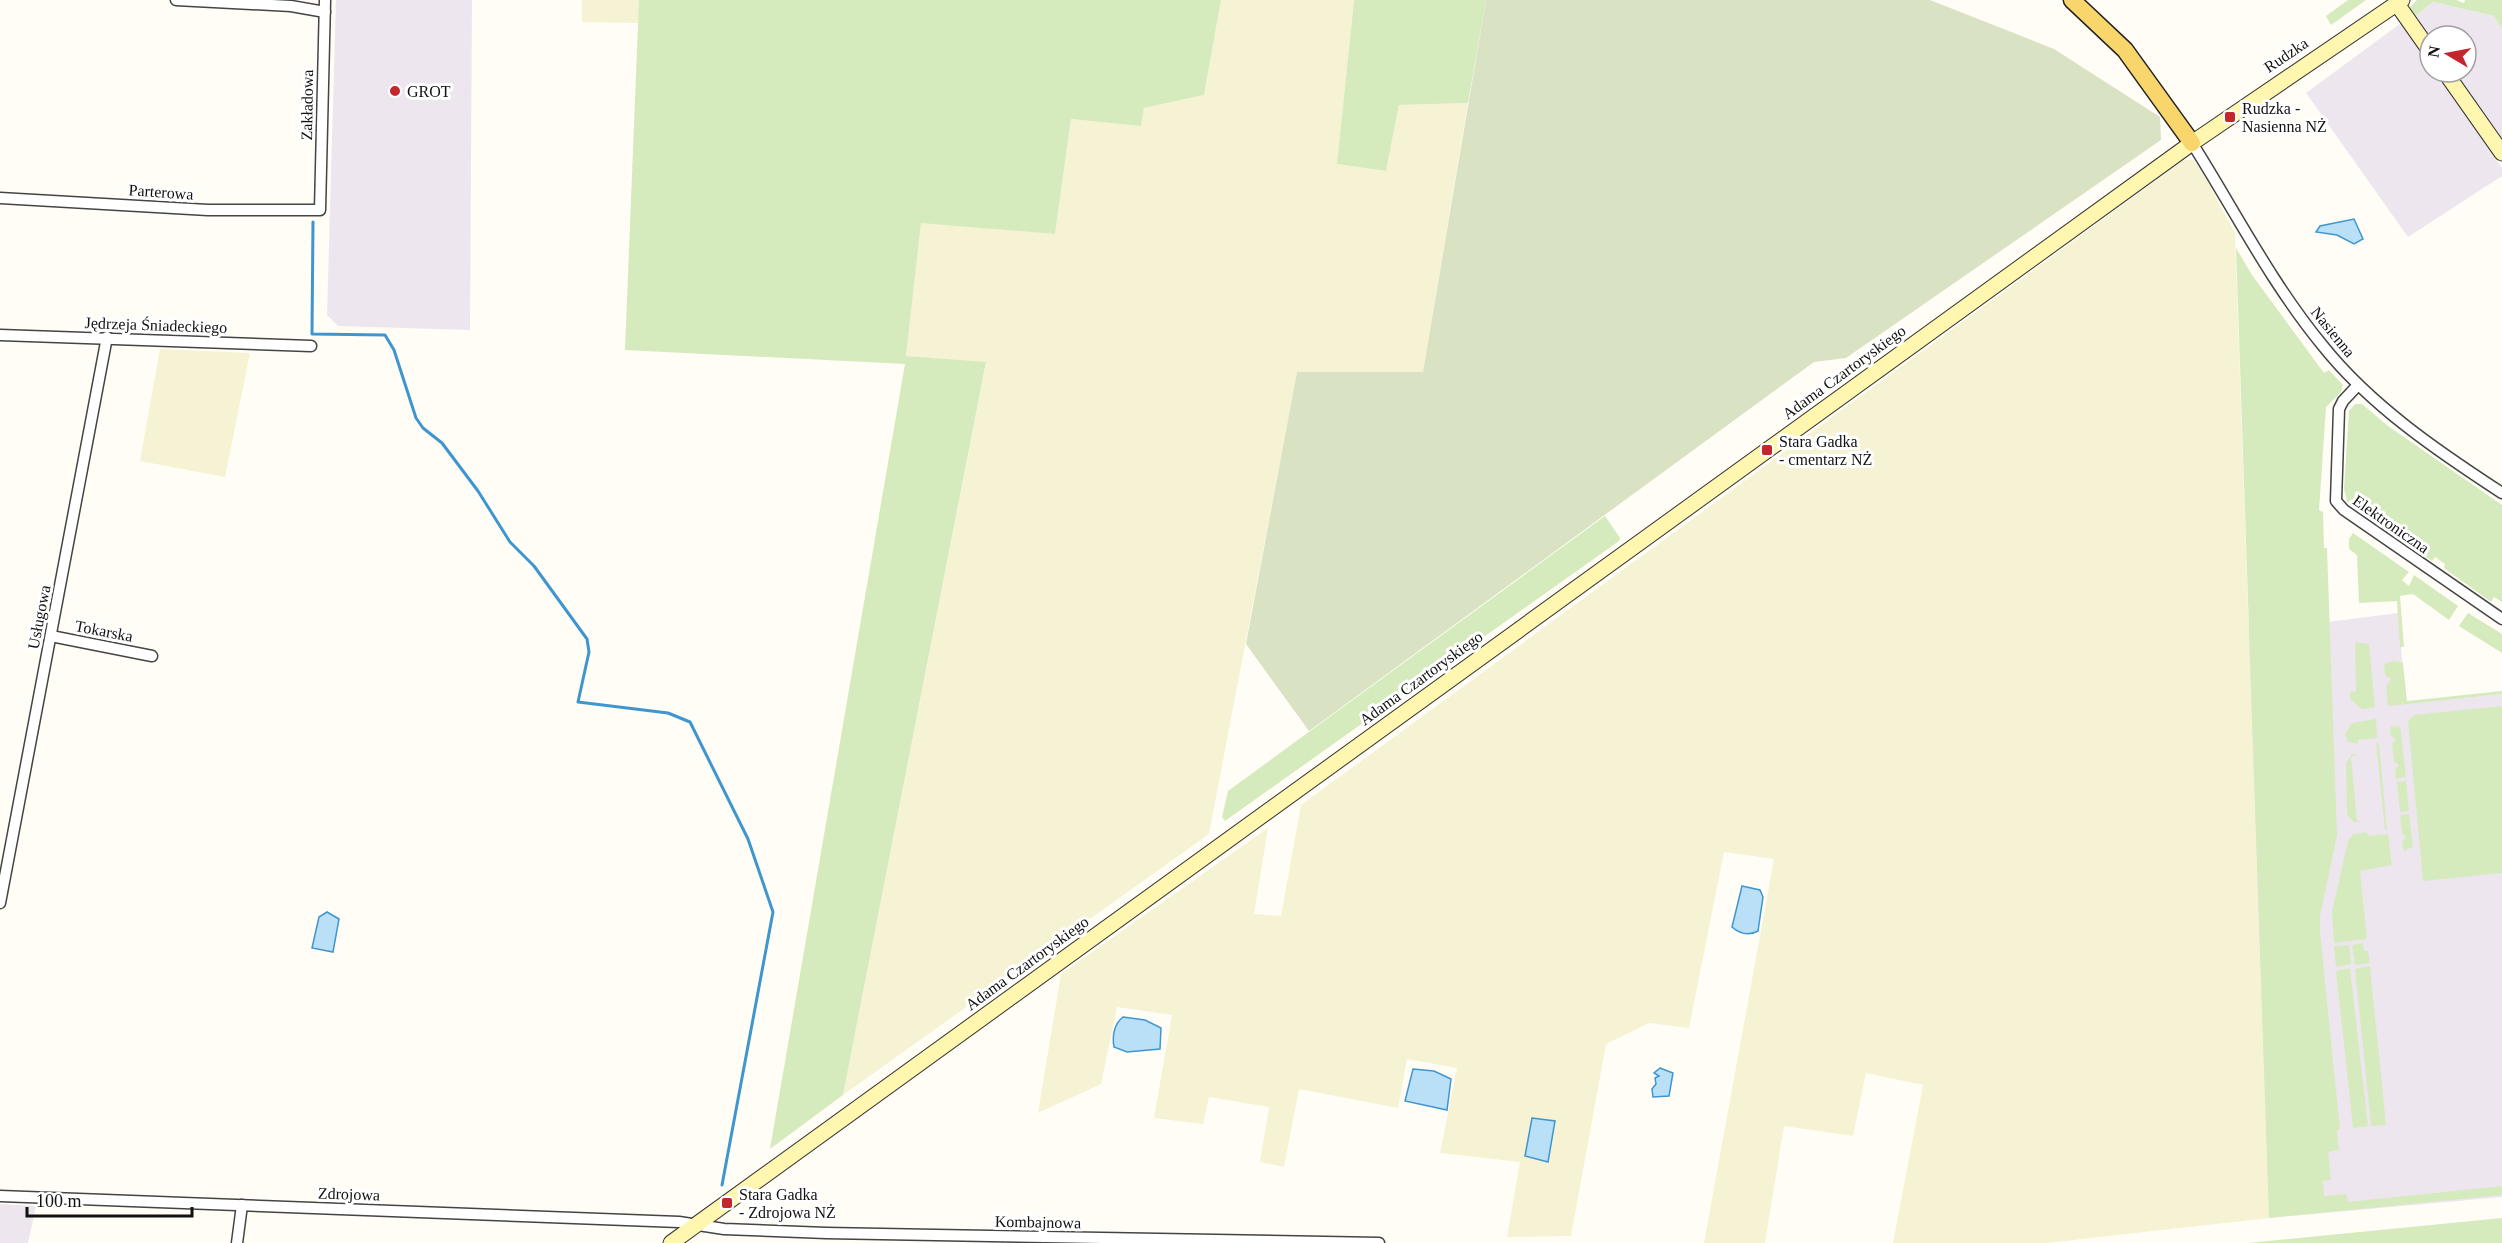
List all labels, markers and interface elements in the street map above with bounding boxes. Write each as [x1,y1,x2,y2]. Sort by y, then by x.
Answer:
north arrow [2418,24,2478,84]
street label: Rudzka [2261,34,2311,76]
text: N [2424,44,2443,59]
street label: Zakładowa [298,69,316,141]
place label: GROT [407,83,451,100]
marker: GROT [388,84,402,98]
place label: Rudzka - Nasienna NŻ [2242,100,2327,135]
marker: Rudzka - Nasienna NŻ [2223,110,2237,124]
street label: Parterowa [128,181,194,203]
street label: Nasienna [2308,304,2358,360]
street label: Jędrzeja Śniadeckiego [84,313,228,337]
street label: Adama Czartoryskiego [1779,322,1909,423]
place label: Stara Gadka - cmentarz NŻ [1779,433,1872,468]
marker: Stara Gadka - cmentarz NŻ [1760,443,1774,457]
street label: Elektroniczna [2350,492,2432,556]
street label: Usługowa [24,584,55,651]
street label: Tokarska [74,617,134,645]
street label: Adama Czartoryskiego [1356,628,1486,729]
street label: Adama Czartoryskiego [962,913,1092,1014]
scale bar [27,1180,192,1218]
street label: Zdrojowa [318,1184,380,1205]
place label: Stara Gadka - Zdrojowa NŻ [739,1186,836,1222]
text: 100 m [36,1191,82,1211]
marker: Stara Gadka - Zdrojowa NŻ [720,1196,734,1210]
street label: Kombajnowa [995,1213,1081,1232]

